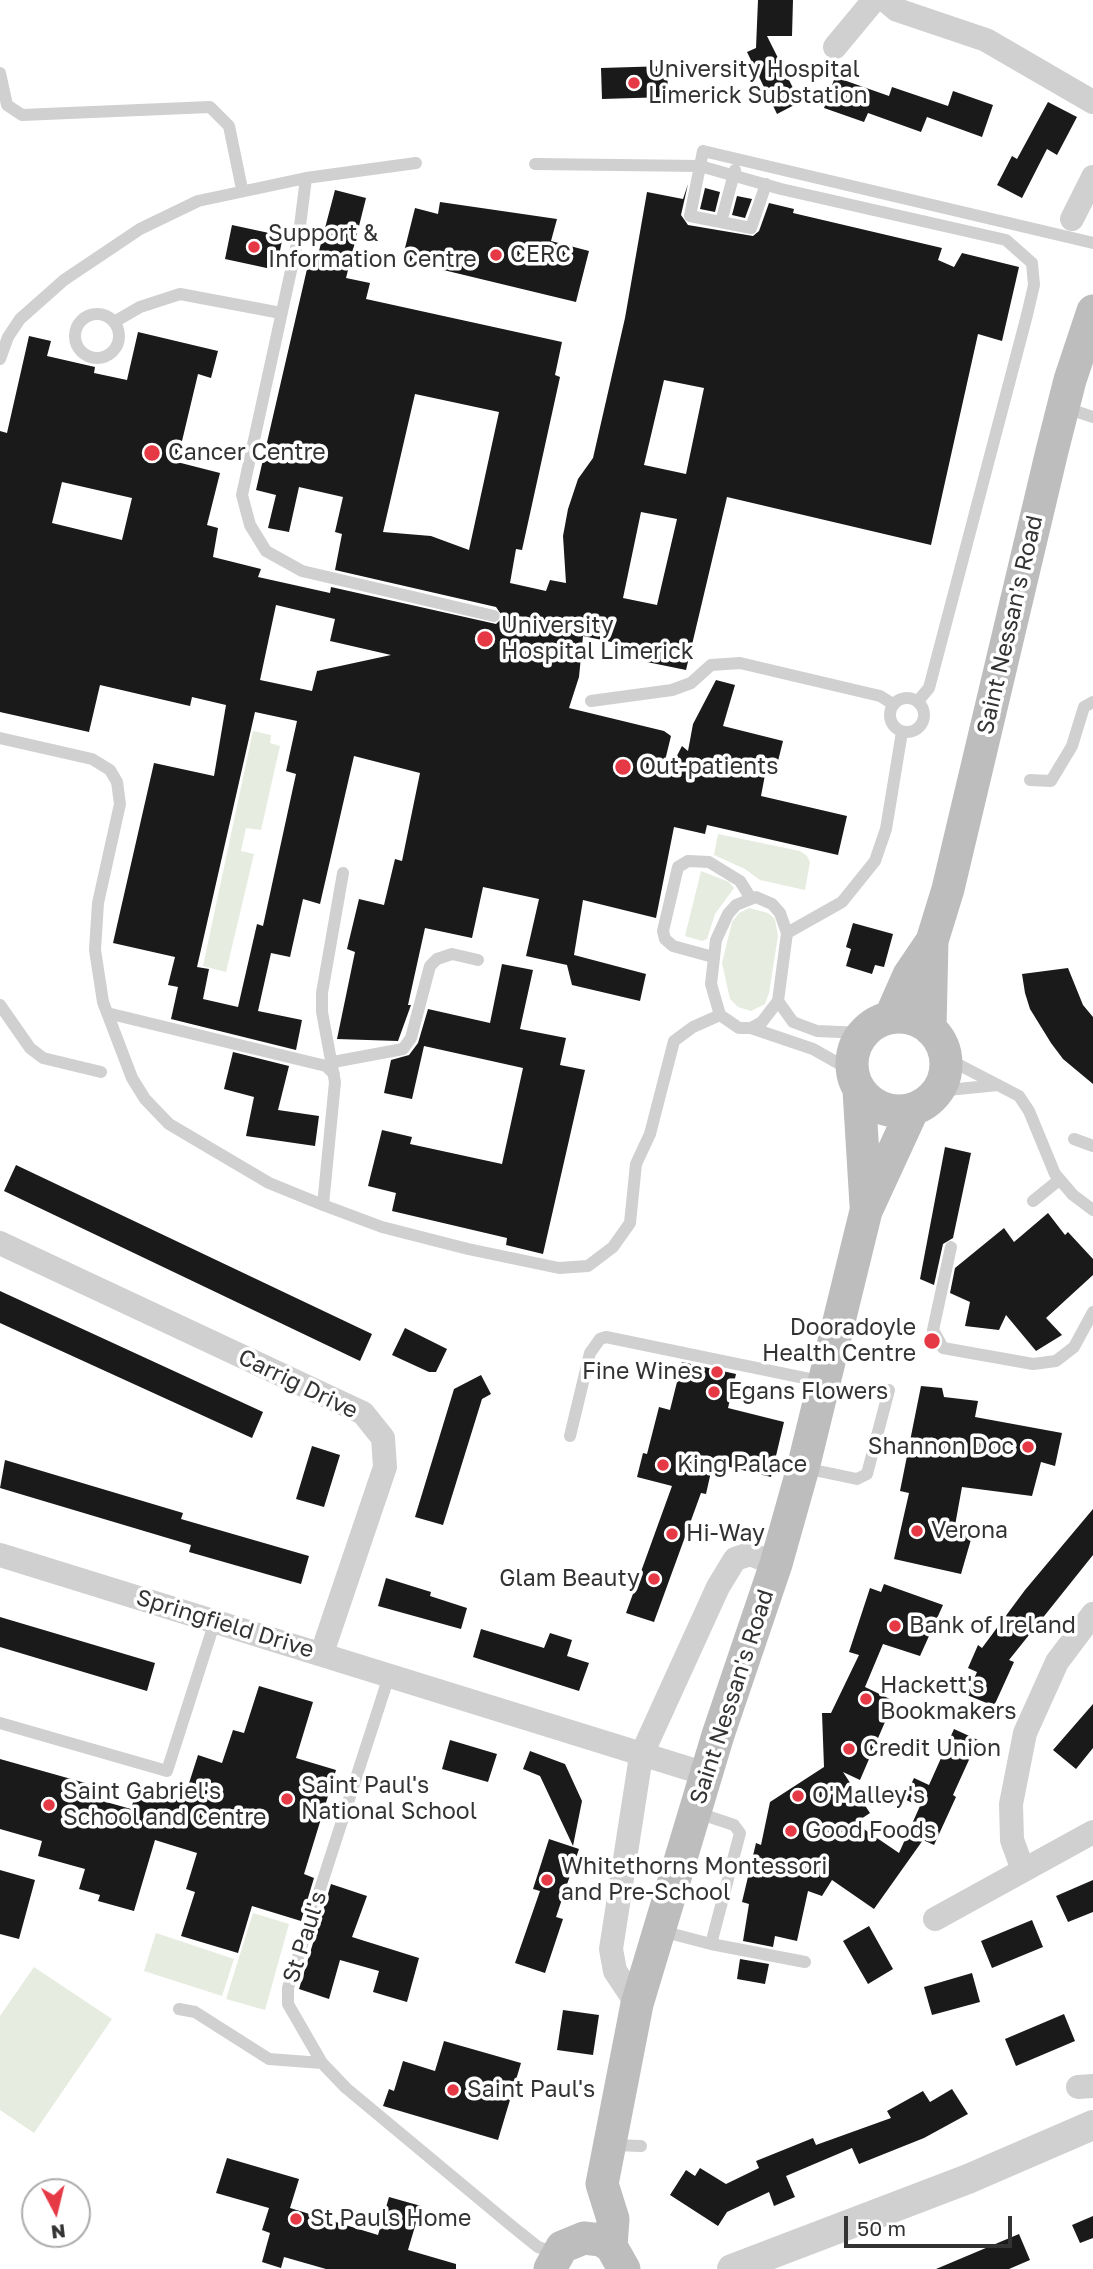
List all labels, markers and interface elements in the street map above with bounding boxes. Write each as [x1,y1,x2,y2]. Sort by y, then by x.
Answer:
place label: University Hospital Limerick Substation [648,56,868,110]
marker: University Hospital Limerick Substation [626,75,642,91]
place label: Support & Information Centre [268,220,477,274]
marker: Support & Information Centre [246,239,262,255]
place label: CERC [510,241,571,269]
marker: CERC [488,247,504,263]
place label: Cancer Centre [168,439,326,467]
marker: Cancer Centre [142,443,162,463]
street label: Saint Nessan's Road [971,513,1049,737]
place label: University Hospital Limerick [501,612,694,666]
marker: University Hospital Limerick [475,629,495,649]
place label: Out-patients [639,753,778,781]
marker: Out-patients [613,757,633,777]
place label: Dooradoyle Health Centre [762,1314,916,1368]
marker: Dooradoyle Health Centre [922,1331,942,1351]
street label: Carrig Drive [234,1343,362,1425]
place label: Fine Wines [582,1358,703,1386]
marker: Fine Wines [709,1364,725,1380]
place label: Egans Flowers [728,1378,888,1406]
marker: Egans Flowers [706,1384,722,1400]
place label: Shannon Doc [868,1433,1014,1461]
marker: Shannon Doc [1020,1439,1036,1455]
place label: King Palace [677,1451,807,1479]
marker: King Palace [655,1457,671,1473]
place label: Verona [931,1517,1008,1545]
place label: Hi-Way [686,1520,765,1548]
marker: Verona [909,1523,925,1539]
marker: Hi-Way [664,1526,680,1542]
place label: Glam Beauty [499,1565,640,1593]
marker: Glam Beauty [646,1571,662,1587]
street label: Springfield Drive [133,1584,317,1664]
street label: Saint Nessan's Road [684,1586,780,1808]
place label: Bank of Ireland [909,1612,1076,1640]
marker: Bank of Ireland [887,1618,903,1634]
place label: Hackett's Bookmakers [880,1672,1016,1726]
marker: Hackett's Bookmakers [858,1691,874,1707]
place label: Credit Union [863,1735,1001,1763]
marker: Credit Union [841,1741,857,1757]
place label: Saint Paul's National School [301,1772,477,1826]
place label: Saint Gabriel's School and Centre [63,1778,266,1832]
place label: O'Malley's [812,1782,925,1810]
marker: O'Malley's [790,1788,806,1804]
marker: Saint Paul's National School [279,1791,295,1807]
marker: Saint Gabriel's School and Centre [41,1797,57,1813]
place label: Good Foods [805,1817,936,1845]
marker: Good Foods [783,1823,799,1839]
place label: Whitethorns Montessori and Pre-School [561,1853,827,1907]
marker: Whitethorns Montessori and Pre-School [539,1872,555,1888]
street label: St Paul's [277,1888,333,1986]
place label: Saint Paul's [467,2076,595,2104]
marker: Saint Paul's [445,2082,461,2098]
north arrow [21,2178,91,2248]
scale bar [848,2202,1016,2246]
place label: St Pauls Home [310,2205,471,2233]
marker: St Pauls Home [288,2211,304,2227]
text: 50 m [857,2215,906,2241]
text: N [50,2220,67,2245]

